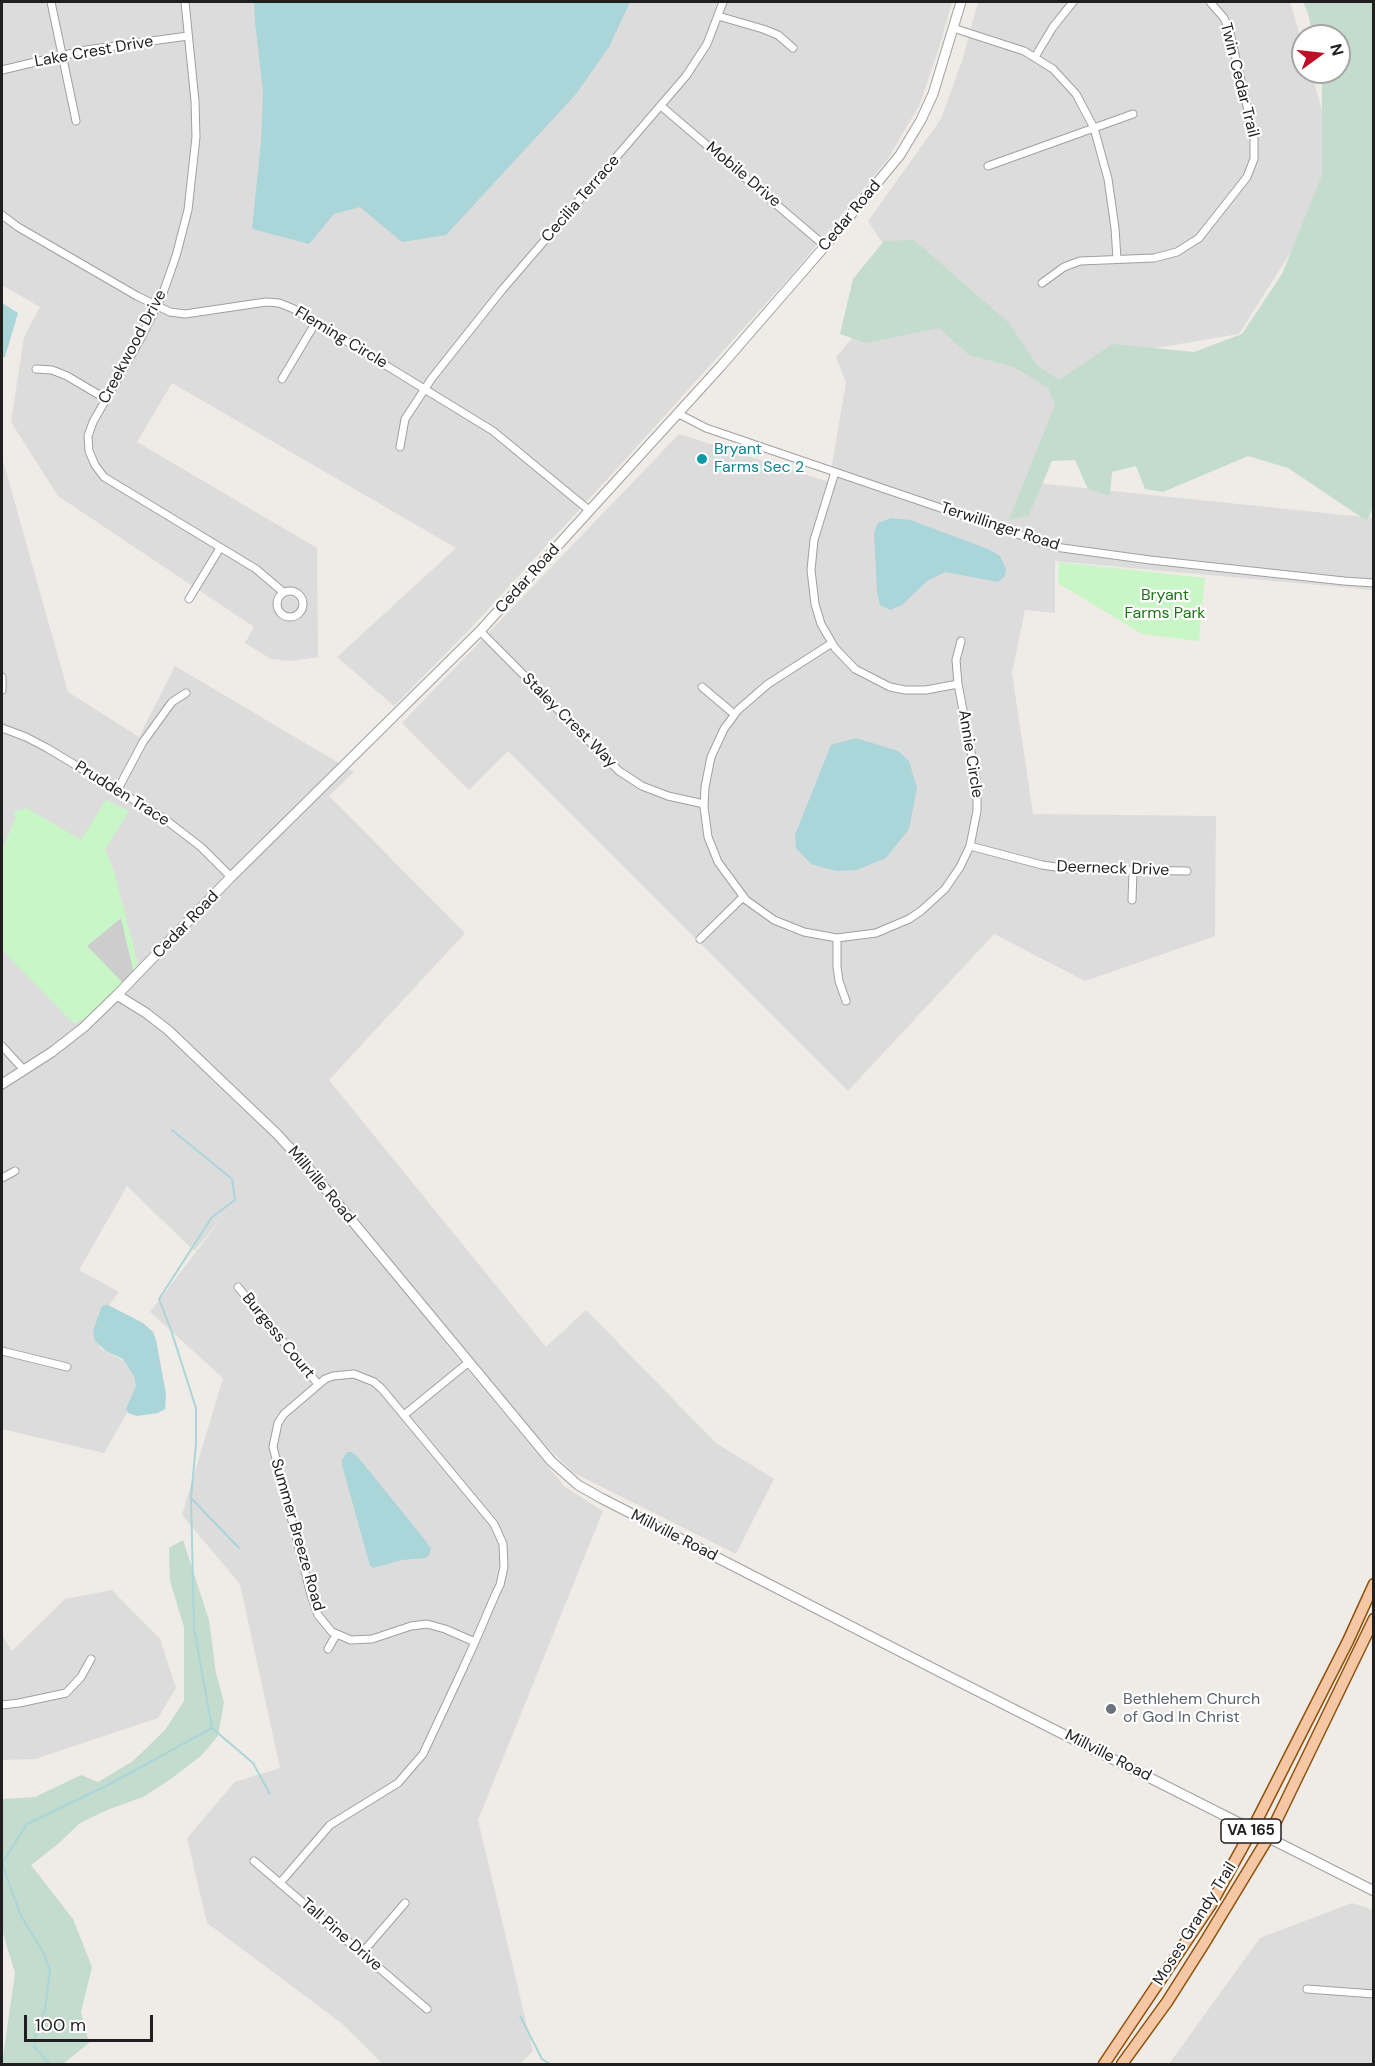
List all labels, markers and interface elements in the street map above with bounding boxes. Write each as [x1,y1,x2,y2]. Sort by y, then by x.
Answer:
street label: Twin Cedar Trail [1216,21,1262,139]
north arrow [1291,24,1351,84]
street label: Lake Crest Drive [33,32,155,72]
text: N [1325,41,1349,58]
street label: Mobile Drive [702,138,784,212]
street label: Cecilia Terrace [538,151,624,247]
street label: Cedar Road [815,177,885,255]
street label: Creekwood Drive [95,287,171,407]
street label: Fleming Circle [291,303,391,373]
place label: Bryant Farms Sec 2 [714,440,804,478]
marker: Bryant Farms Sec 2 [695,452,709,466]
street label: Terwillinger Road [938,499,1062,555]
street label: Cedar Road [492,540,564,618]
park label: Bryant Farms Park [1125,586,1205,624]
street label: Staley Crest Way [518,670,620,772]
street label: Annie Circle [954,709,986,799]
street label: Prudden Trace [71,757,173,831]
street label: Deerneck Drive [1056,857,1170,881]
street label: Cedar Road [149,887,223,963]
street label: Millville Road [283,1143,359,1227]
street label: Burgess Court [238,1289,318,1383]
street label: Summer Breeze Road [266,1457,328,1613]
street label: Millville Road [628,1506,720,1566]
place label: Bethlehem Church of God In Christ [1123,1690,1260,1728]
marker: Bethlehem Church of God In Christ [1104,1702,1118,1716]
street label: Millville Road [1062,1726,1154,1786]
road number: VA 165 [1221,1819,1281,1843]
street label: Moses Grandy Trail [1149,1859,1241,1989]
street label: Tall Pine Drive [296,1894,386,1976]
scale bar [27,2003,156,2041]
text: 100 m [35,2013,86,2037]

